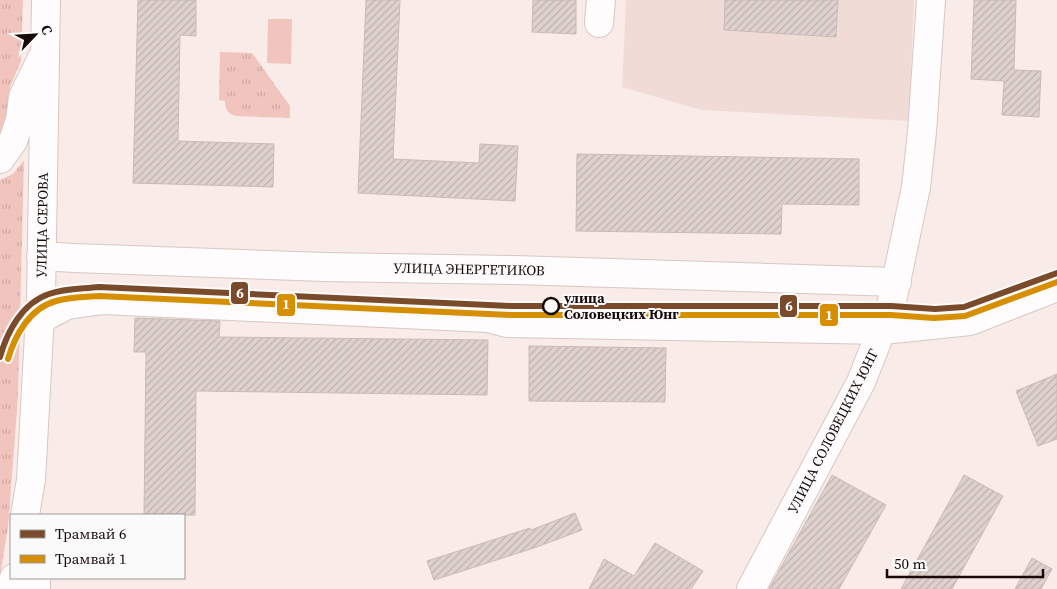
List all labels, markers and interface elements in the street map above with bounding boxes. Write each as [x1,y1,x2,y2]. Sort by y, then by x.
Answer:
north arrow [10,10,60,60]
text: С [36,21,58,38]
street label: УЛИЦА СЕРОВА [31,172,53,278]
street label: УЛИЦА ЭНЕРГЕТИКОВ [393,258,545,280]
line badge: 6 [230,281,249,305]
text: 6 [236,283,244,303]
place label: улица Соловецких Юнг [563,288,679,324]
line badge: 1 [276,293,296,317]
text: 1 [282,294,290,314]
line badge: 6 [779,294,798,318]
text: 6 [785,296,793,316]
marker: улица Соловецких Юнг [542,297,560,315]
line badge: 1 [819,303,839,327]
text: 1 [825,305,833,325]
street label: УЛИЦА СОЛОВЕЦКИХ ЮНГ [783,345,883,517]
legend [10,514,185,579]
text: Трамвай 6 [55,523,126,544]
scale bar [887,546,1043,578]
text: Трамвай 1 [55,548,126,569]
text: 50 m [894,553,926,574]

